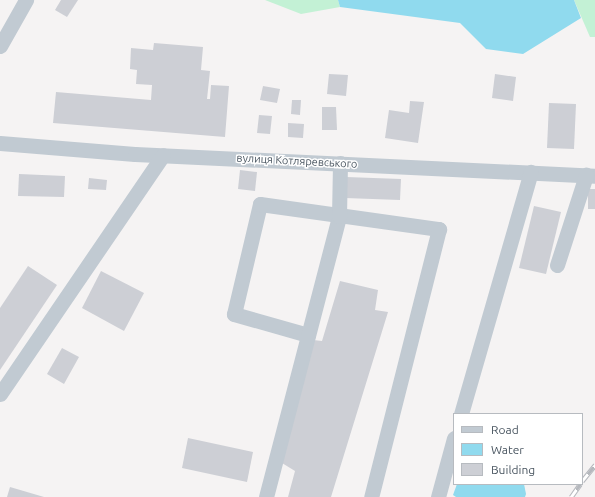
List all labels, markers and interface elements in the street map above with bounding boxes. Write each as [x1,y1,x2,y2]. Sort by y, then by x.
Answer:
street label: вулиця Котляревського [236,151,358,171]
legend [453,413,583,485]
text: Road [491,423,519,436]
text: Water [491,443,524,456]
text: Building [491,463,535,476]

